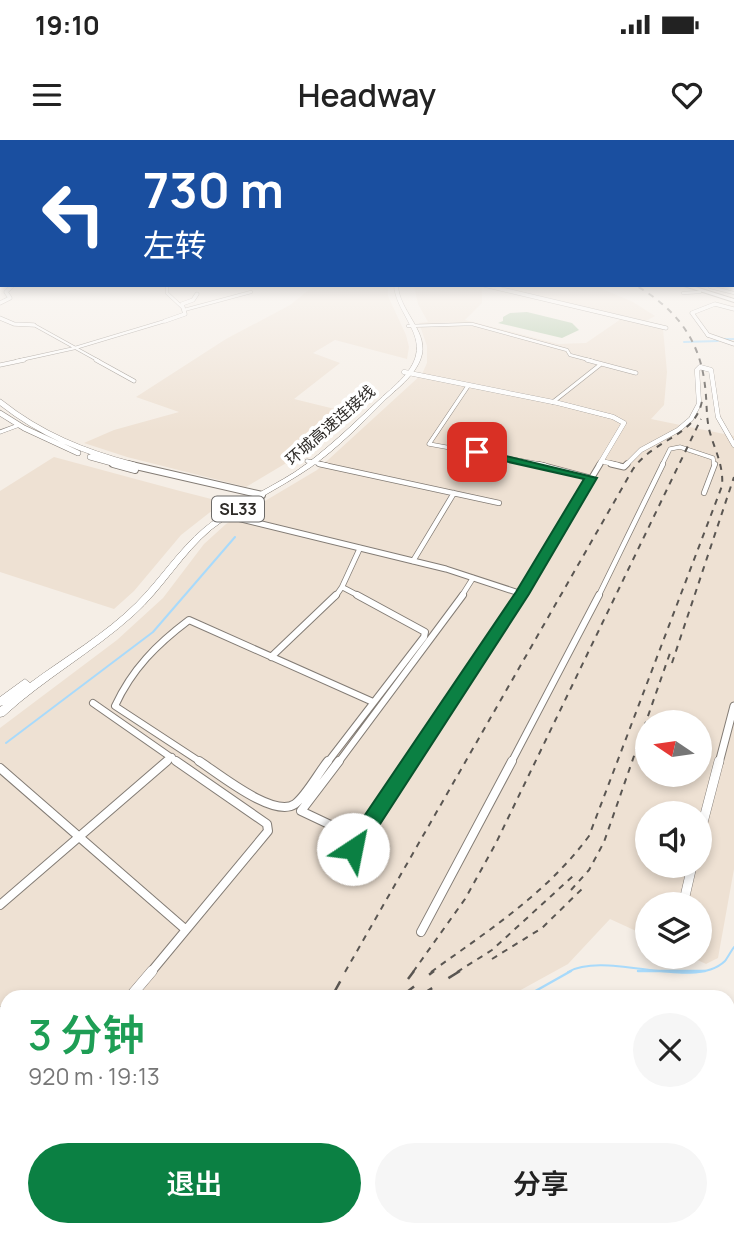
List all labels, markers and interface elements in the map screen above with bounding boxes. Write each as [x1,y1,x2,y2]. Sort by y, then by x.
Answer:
text: 19:10 [35,7,100,43]
text: Headway [298,73,436,117]
icon: menu [28,76,66,114]
icon: heart [668,76,706,114]
text: 730 m [143,156,284,223]
icon: left [28,168,119,259]
text: 左转 [143,223,207,267]
street label: 环城高速连接线 [281,380,379,470]
pin [447,422,507,482]
icon: arrive [458,433,496,471]
road number: SL33 [212,496,264,522]
north arrow [635,710,712,788]
map controls [635,710,712,969]
button: sound [635,801,712,878]
position arrow [316,812,390,886]
button: layers [635,892,712,969]
text: 3 分钟 [28,1005,144,1063]
button: close [633,1013,707,1087]
text: 920 m · 19:13 [28,1060,160,1092]
button: 退出 [28,1143,361,1223]
button: 分享 [375,1143,707,1223]

